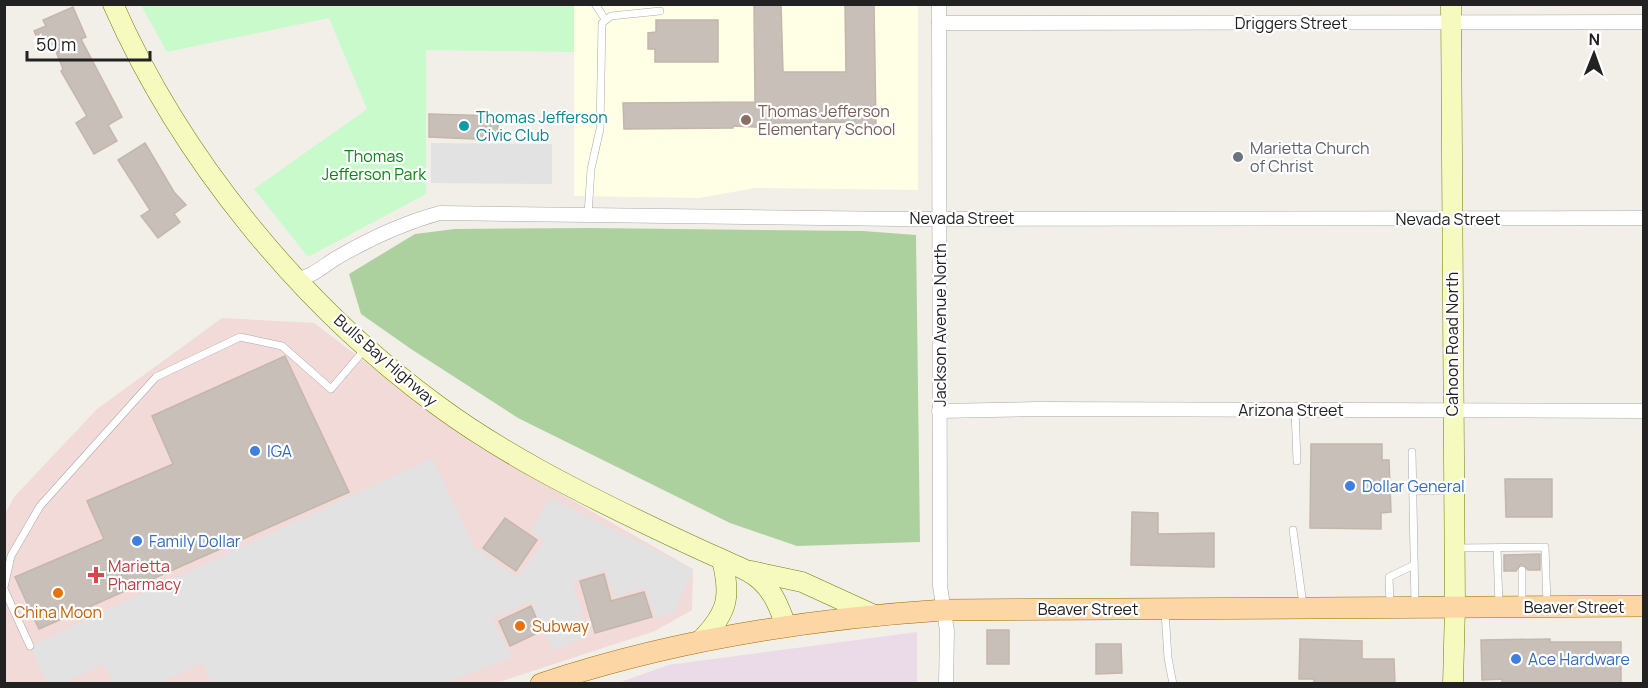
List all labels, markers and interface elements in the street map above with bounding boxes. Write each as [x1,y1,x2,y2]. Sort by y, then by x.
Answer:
street label: Driggers Street [1235,12,1347,34]
scale bar [27,24,150,62]
north arrow [1564,24,1624,84]
text: N [1588,28,1600,50]
text: 50 m [36,32,76,56]
place label: Thomas Jefferson Elementary School [758,100,896,140]
place label: Thomas Jefferson Civic Club [476,106,608,146]
marker: Thomas Jefferson Elementary School [739,113,753,127]
marker: Thomas Jefferson Civic Club [457,119,471,133]
place label: Marietta Church of Christ [1250,137,1370,177]
park label: Thomas Jefferson Park [322,145,427,185]
marker: Marietta Church of Christ [1231,150,1245,164]
street label: Nevada Street [909,207,1015,229]
street label: Nevada Street [1395,208,1501,230]
street label: Jackson Avenue North [929,243,951,407]
street label: Cahoon Road North [1441,272,1463,416]
street label: Bulls Bay Highway [330,309,443,411]
street label: Arizona Street [1238,399,1344,421]
place label: IGA [267,440,292,462]
marker: IGA [248,444,262,458]
place label: Dollar General [1362,475,1465,497]
marker: Dollar General [1343,479,1357,493]
place label: Family Dollar [149,530,241,552]
marker: Family Dollar [130,534,144,548]
place label: Marietta Pharmacy [108,555,182,595]
marker: Marietta Pharmacy [89,568,103,582]
marker: China Moon [51,586,65,600]
street label: Beaver Street [1524,596,1624,618]
street label: Beaver Street [1038,598,1138,620]
place label: China Moon [14,601,102,623]
place label: Subway [532,615,590,637]
marker: Subway [513,619,527,633]
place label: Ace Hardware [1528,648,1630,670]
marker: Ace Hardware [1509,652,1523,666]

